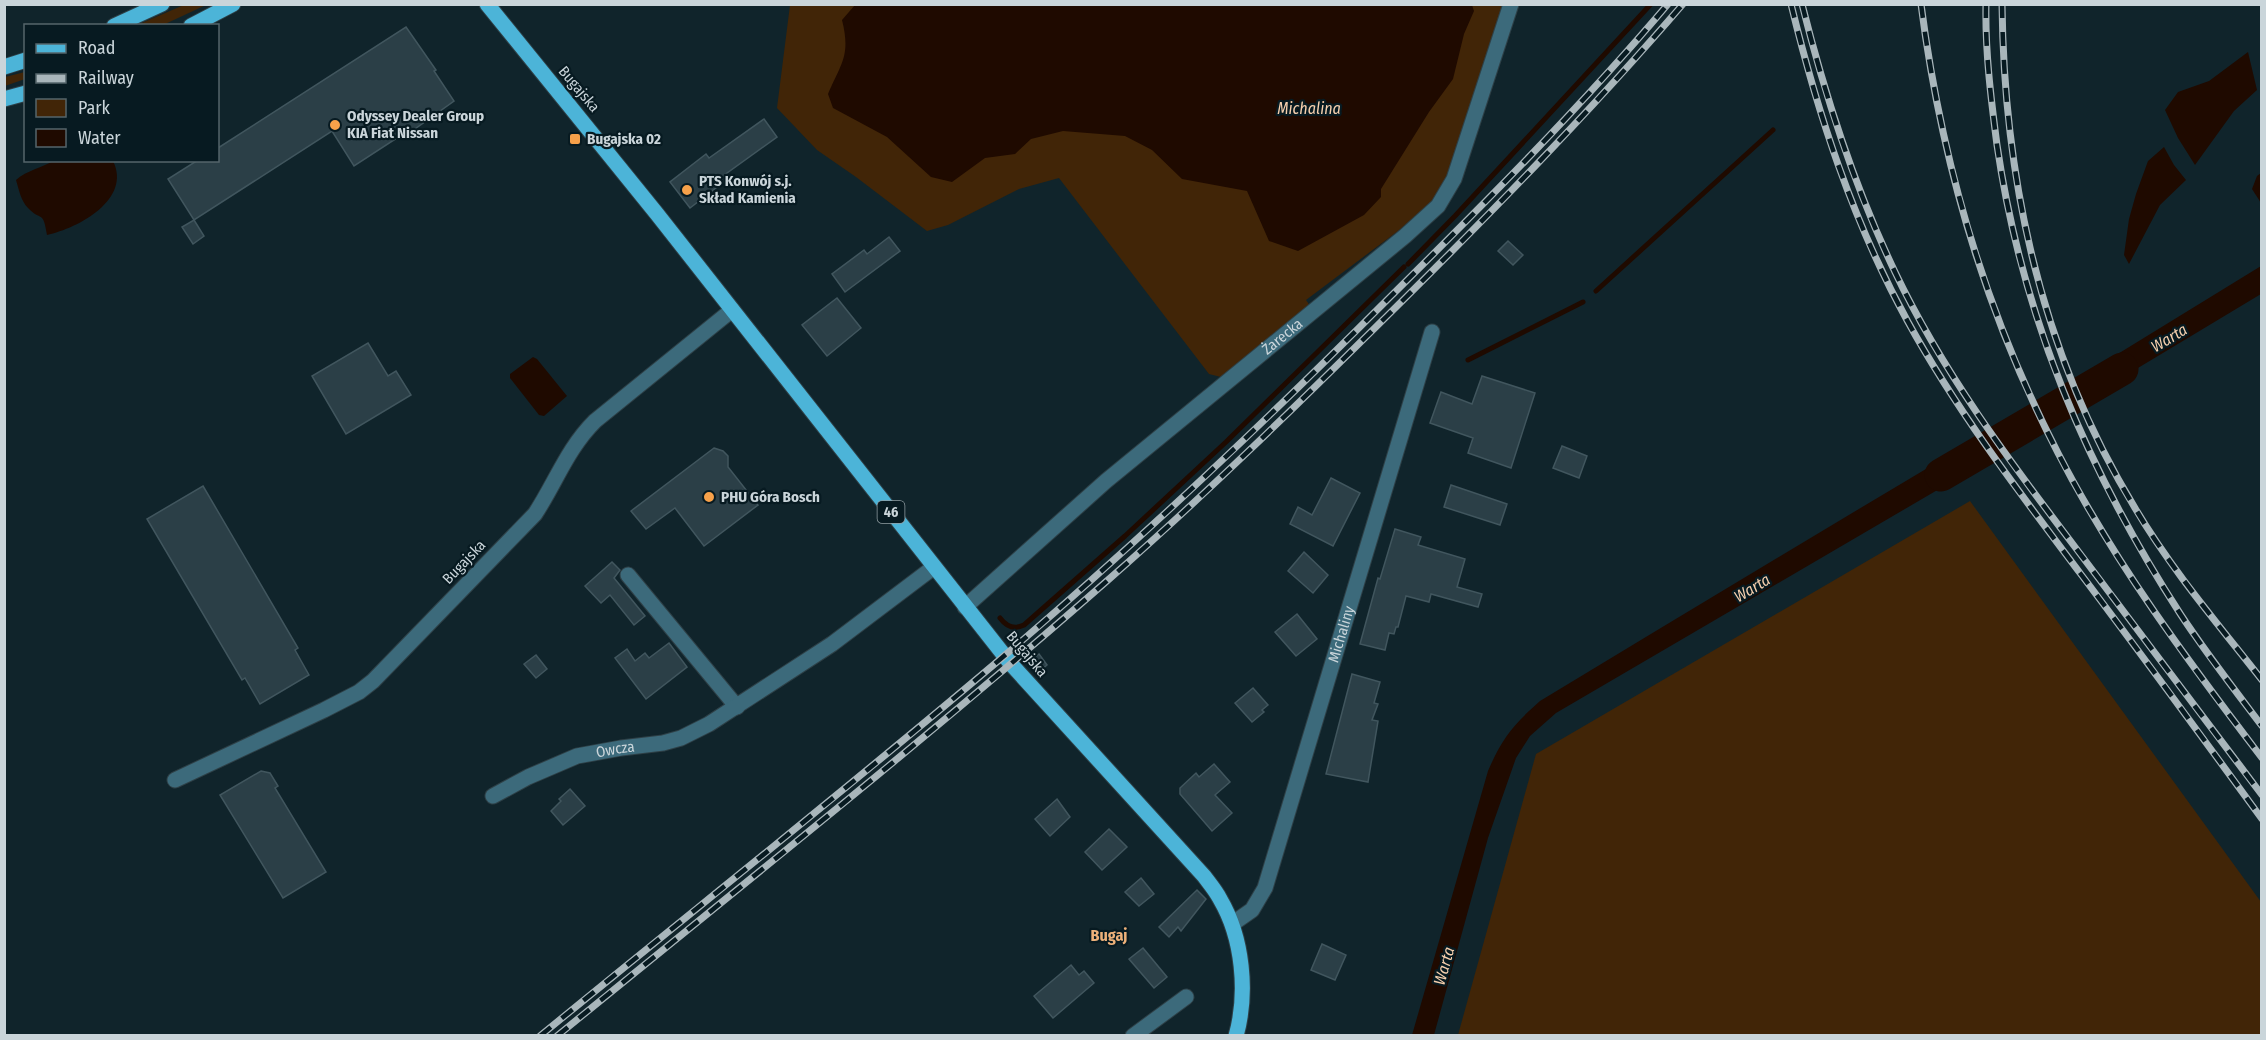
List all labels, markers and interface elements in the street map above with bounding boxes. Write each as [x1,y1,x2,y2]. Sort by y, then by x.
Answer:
legend [24,24,219,162]
text: Road [78,37,115,59]
street label: Bugajska [555,62,603,116]
text: Railway [78,67,134,89]
text: Park [78,97,111,119]
water label: Michalina [1277,99,1341,118]
place label: Odyssey Dealer Group KIA Fiat Nissan [347,107,484,142]
marker: Odyssey Dealer Group KIA Fiat Nissan [328,118,342,132]
text: Water [78,127,121,149]
place label: Bugajska 02 [587,130,661,148]
marker: Bugajska 02 [568,132,582,146]
place label: PTS Konwój s.j. Skład Kamienia [699,172,796,207]
marker: PTS Konwój s.j. Skład Kamienia [680,183,694,197]
street label: Żarecka [1258,315,1306,358]
water label: Warta [2147,320,2191,356]
place label: PHU Góra Bosch [721,488,820,506]
marker: PHU Góra Bosch [702,490,716,504]
road number: 46 [878,501,904,523]
street label: Bugajska [439,536,489,588]
water label: Warta [1730,570,1774,606]
street label: Michaliny [1324,603,1358,665]
street label: Bugajska [1003,627,1051,681]
street label: Owcza [595,737,636,761]
district label: Bugaj [1091,926,1127,945]
water label: Warta [1430,945,1458,987]

